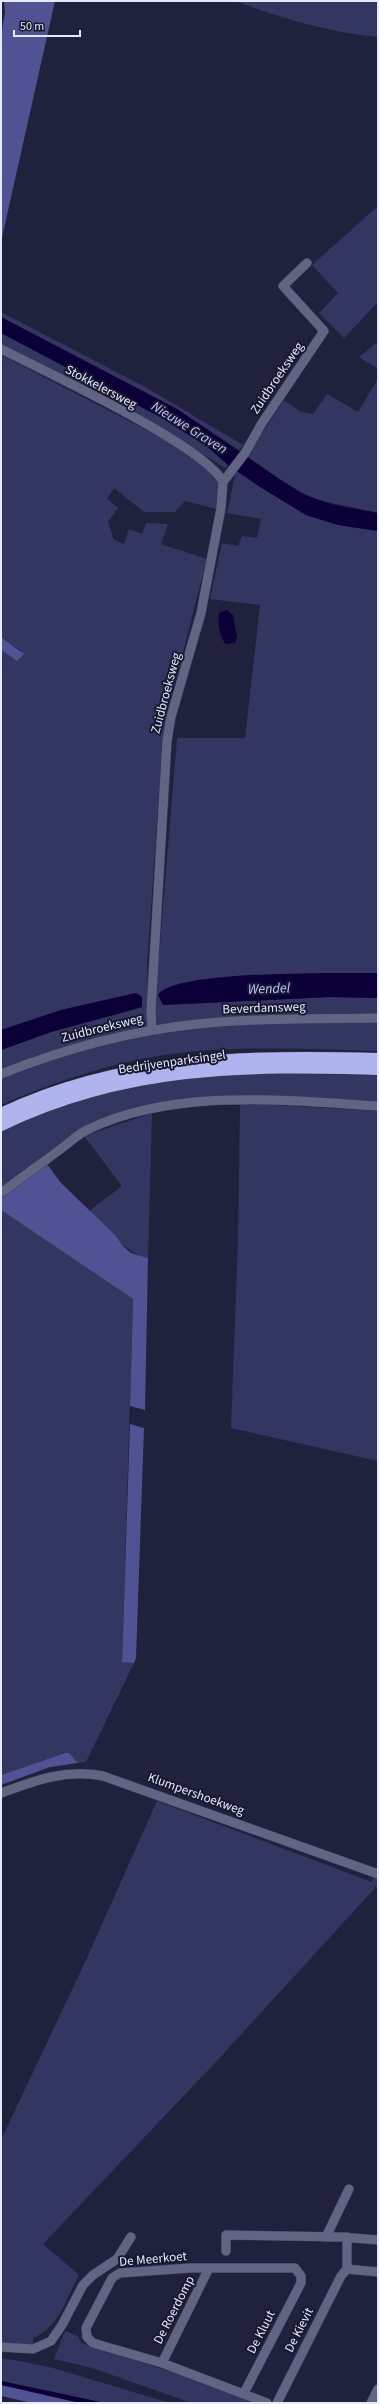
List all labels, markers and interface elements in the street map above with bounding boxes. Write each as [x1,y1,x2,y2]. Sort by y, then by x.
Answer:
scale bar [14,12,80,38]
text: 50 m [20,18,44,35]
street label: Zuidbroeksweg [246,338,308,418]
street label: Stokkelersweg [62,361,140,414]
water label: Nieuwe Graven [147,397,231,459]
street label: Zuidbroeksweg [147,650,186,736]
water label: Wendel [248,978,291,1000]
street label: Beverdamsweg [222,998,306,1018]
street label: Zuidbroeksweg [59,1009,145,1047]
street label: Bedrijvenparksingel [117,1046,227,1078]
street label: Klumpershoekweg [145,1768,247,1820]
street label: De Meerkoet [118,2247,188,2271]
street label: De Roerdomp [149,2273,199,2347]
street label: De Kievit [280,2304,318,2355]
street label: De Kluut [242,2307,280,2357]

